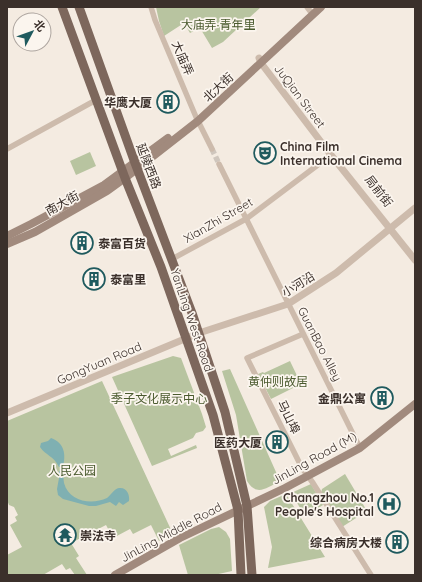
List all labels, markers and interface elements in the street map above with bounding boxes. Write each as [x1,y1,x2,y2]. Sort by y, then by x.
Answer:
north arrow [12,12,52,52]
text: 北 [31,17,48,34]
park label: 大庙弄·青年里 [181,17,255,32]
street label: 大庙弄 [169,38,197,78]
street label: JuQian Street [271,61,329,131]
street label: 北大街 [200,69,236,105]
building icon: 华鹰大厦 [155,89,181,115]
place label: 华鹰大厦 [104,95,152,110]
place label: China Film International Cinema [280,139,402,168]
theatre icon: China Film International Cinema [252,140,278,166]
street label: 延陵西路 [133,141,165,191]
street label: 局前街 [362,172,396,210]
street label: 南大街 [43,188,81,218]
street label: XianZhi Street [181,194,255,246]
building icon: 泰富百货 [69,230,95,256]
place label: 泰富百货 [98,236,146,251]
building icon: 泰富里 [81,266,107,292]
street label: YanLing West Road [167,266,217,374]
street label: 小河沿 [279,268,317,300]
place label: 泰富里 [110,272,146,287]
street label: GuanBao Alley [295,304,345,384]
street label: GongYuan Road [54,338,144,388]
park label: 黄仲则故居 [248,374,308,389]
building icon: 金鼎公寓 [369,385,395,411]
park label: 季子文化展示中心 [111,391,207,406]
place label: 金鼎公寓 [318,391,366,406]
street label: 马山埠 [274,398,304,436]
street label: JinLing Road (M) [269,428,359,488]
building icon: 医药大厦 [264,429,290,455]
place label: 医药大厦 [214,435,262,450]
park label: 人民公园 [48,463,96,478]
place label: Changzhou No.1 People's Hospital [275,490,374,519]
hospital icon: Changzhou No.1 People's Hospital [376,491,402,517]
street label: JinLing Middle Road [118,499,224,565]
temple icon: 崇法寺 [52,522,78,548]
place label: 崇法寺 [80,528,116,543]
building icon: 综合病房大楼 [384,529,410,555]
place label: 综合病房大楼 [310,535,382,550]

